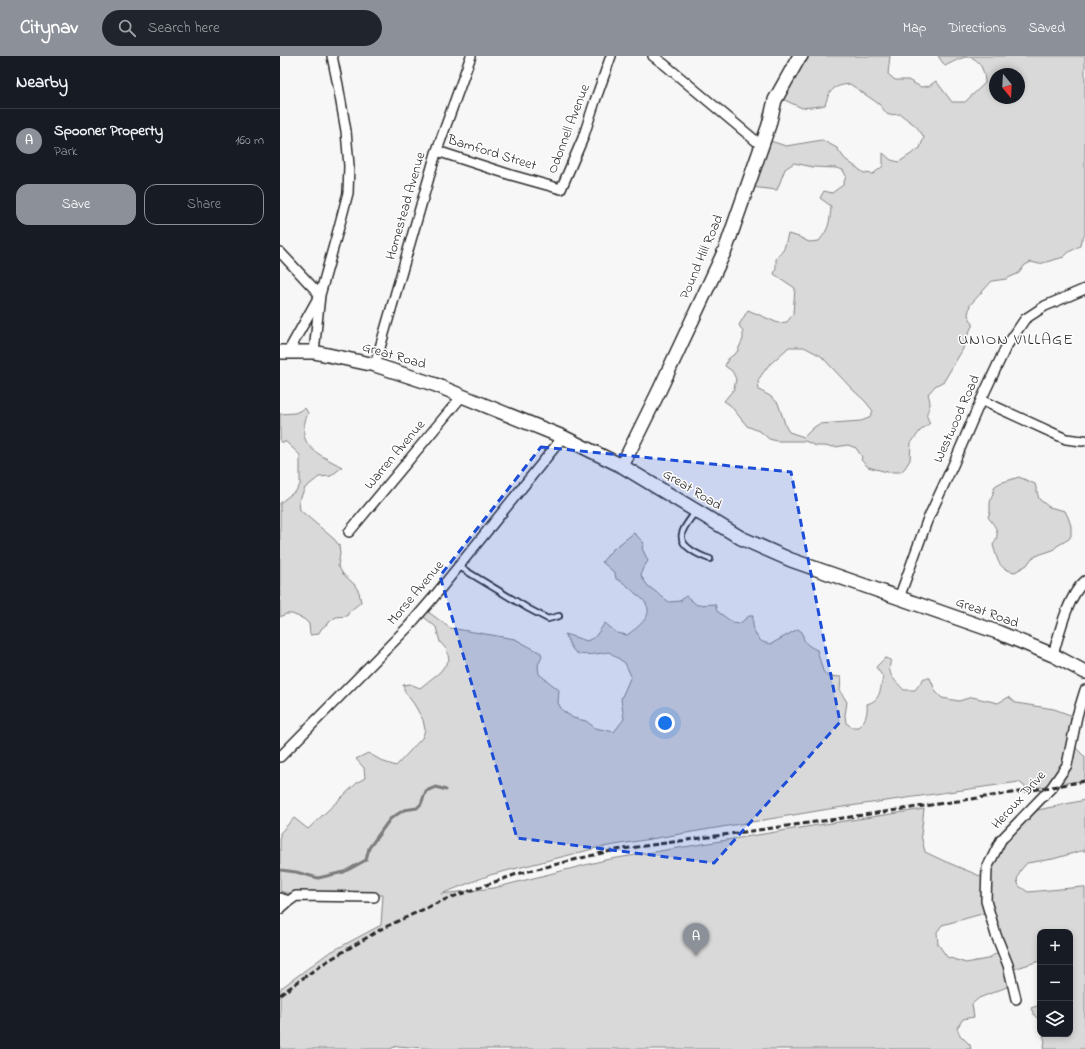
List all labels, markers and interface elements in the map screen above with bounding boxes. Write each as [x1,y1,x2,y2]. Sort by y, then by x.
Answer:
search box [102,10,382,46]
text: Citynav [20,15,78,42]
icon: search [116,17,138,39]
text: Search here [148,17,220,39]
text: Map [903,18,926,39]
text: Directions [948,18,1006,39]
text: Saved [1028,18,1065,39]
north arrow [989,68,1025,104]
text: Nearby [16,70,68,95]
street label: Odonnell Avenue [542,80,596,177]
text: Spooner Property [54,120,163,142]
street label: Bamford Street [444,129,539,177]
text: A [25,131,33,150]
text: 160 m [235,131,264,150]
text: Park [54,142,78,161]
street label: Homestead Avenue [381,149,432,262]
button: Save [16,184,136,225]
button: Share [144,184,264,225]
street label: Pound Hill Road [675,211,729,303]
district label: UNION VILLAGE [958,328,1074,352]
street label: Great Road [360,337,429,375]
street label: Westwood Road [928,372,986,466]
street label: Warren Avenue [359,415,431,495]
street label: Great Road [658,464,726,516]
street label: Morse Avenue [383,555,450,630]
street label: Great Road [953,592,1022,634]
your location [655,713,675,733]
street label: Heroux Drive [987,765,1052,834]
pin: A [683,923,709,956]
map controls [1037,929,1073,1037]
button: + [1037,929,1073,965]
button: − [1037,965,1073,1001]
button: layers [1037,1001,1073,1037]

